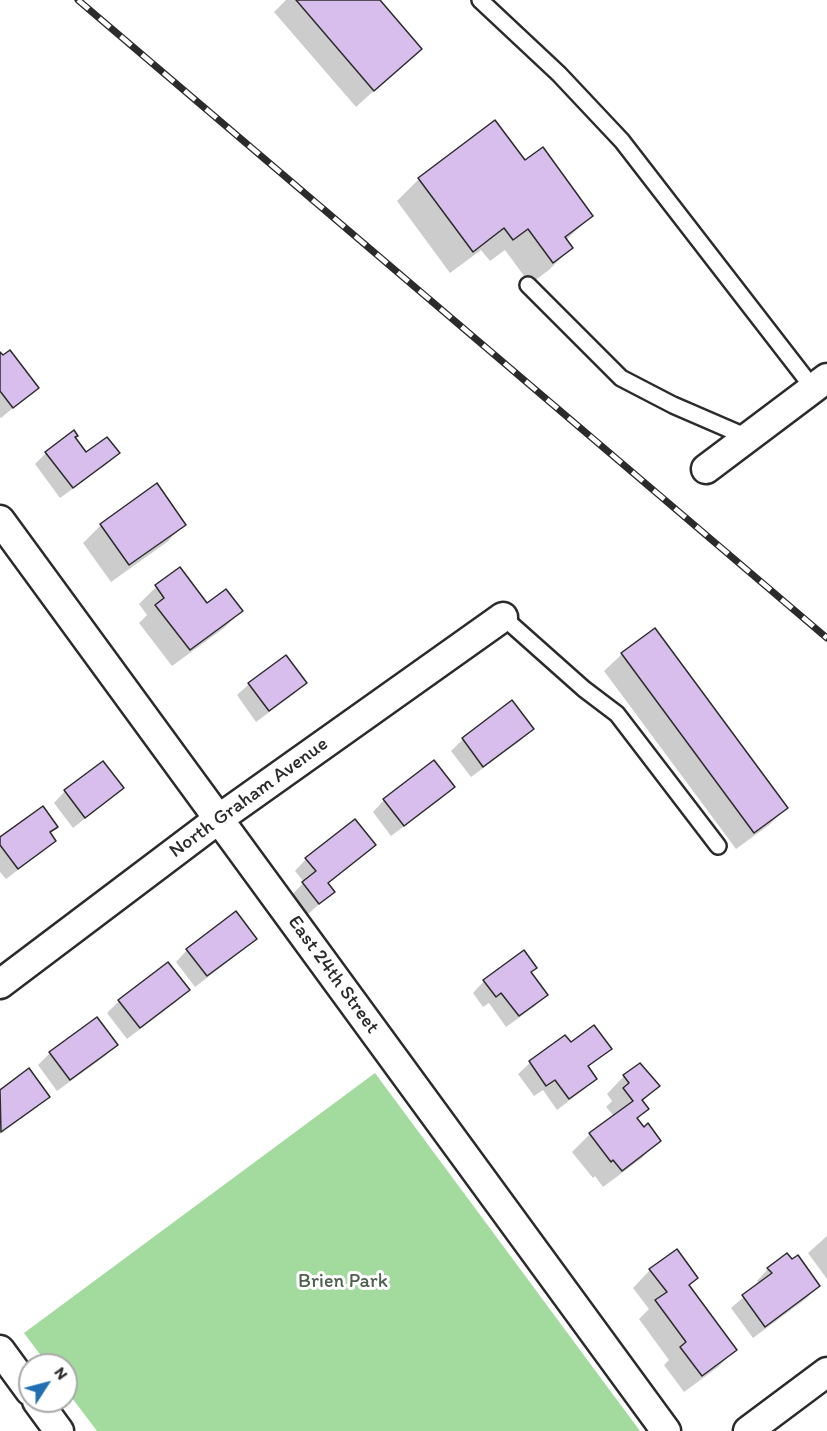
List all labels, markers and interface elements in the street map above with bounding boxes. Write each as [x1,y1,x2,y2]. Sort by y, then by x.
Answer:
street label: North Graham Avenue [165,732,333,864]
street label: East 24th Street [282,911,384,1039]
park label: Brien Park [298,1270,388,1294]
north arrow [18,1353,78,1413]
text: N [50,1363,72,1383]

